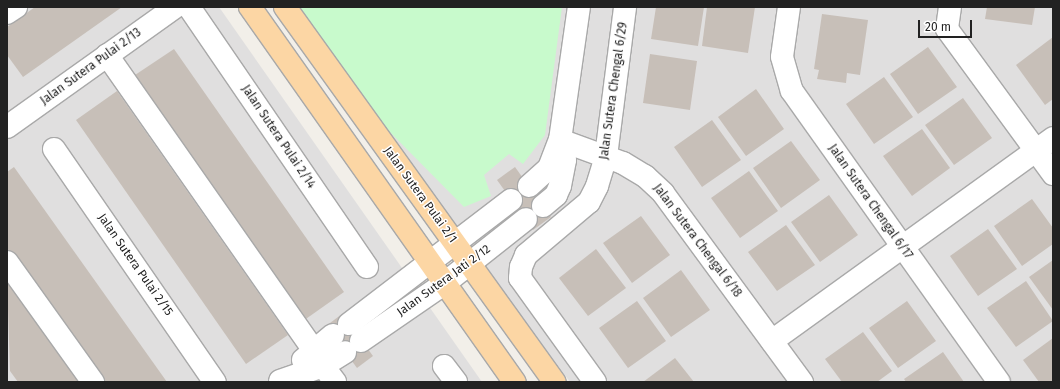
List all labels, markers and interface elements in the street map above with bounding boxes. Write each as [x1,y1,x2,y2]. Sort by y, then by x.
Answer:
scale bar [920,12,974,38]
text: 20 m [925,20,951,34]
street label: Jalan Sutera Chengal 6/29 [597,21,631,161]
street label: Jalan Sutera Pulai 2/13 [38,26,144,108]
street label: Jalan Sutera Pulai 2/14 [238,83,318,191]
street label: Jalan Sutera Chengal 6/17 [825,142,915,262]
street label: Jalan Sutera Pulai 2/1 [380,144,460,246]
street label: Jalan Sutera Chengal 6/18 [650,181,744,301]
street label: Jalan Sutera Pulai 2/15 [94,211,176,319]
street label: Jalan Sutera Jati 2/12 [394,242,494,320]

